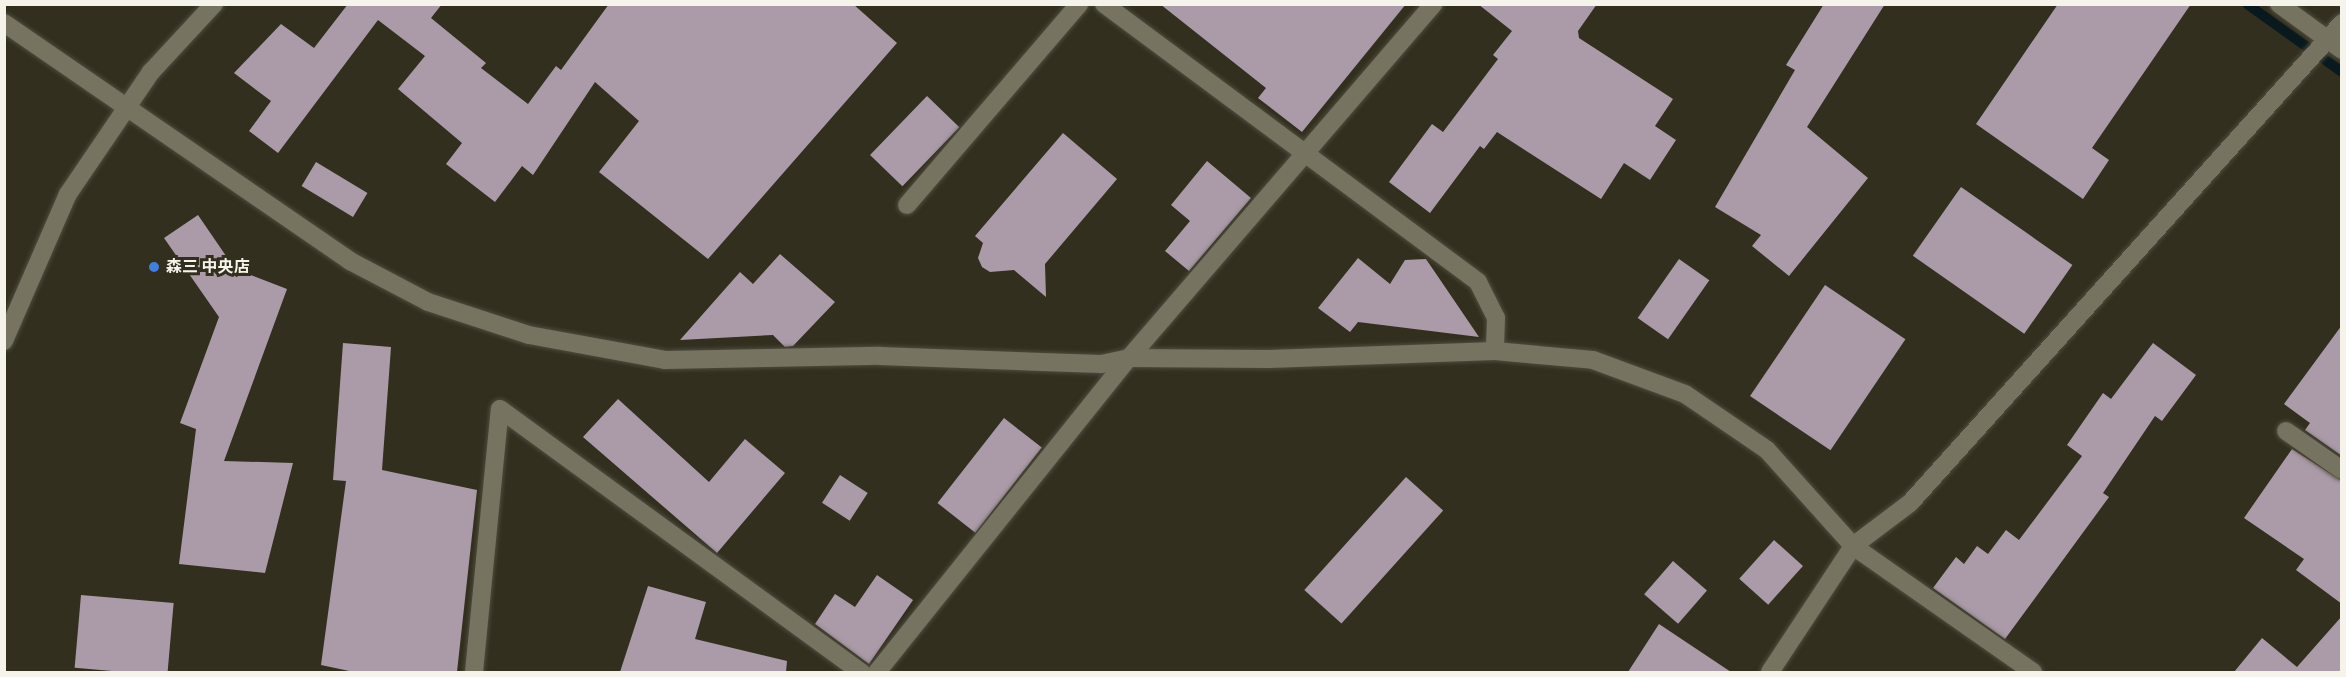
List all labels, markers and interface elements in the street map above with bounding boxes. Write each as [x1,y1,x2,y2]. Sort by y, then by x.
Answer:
place label: 森三 中央店 [166,257,250,277]
marker: 森三 中央店 [147,260,161,274]

